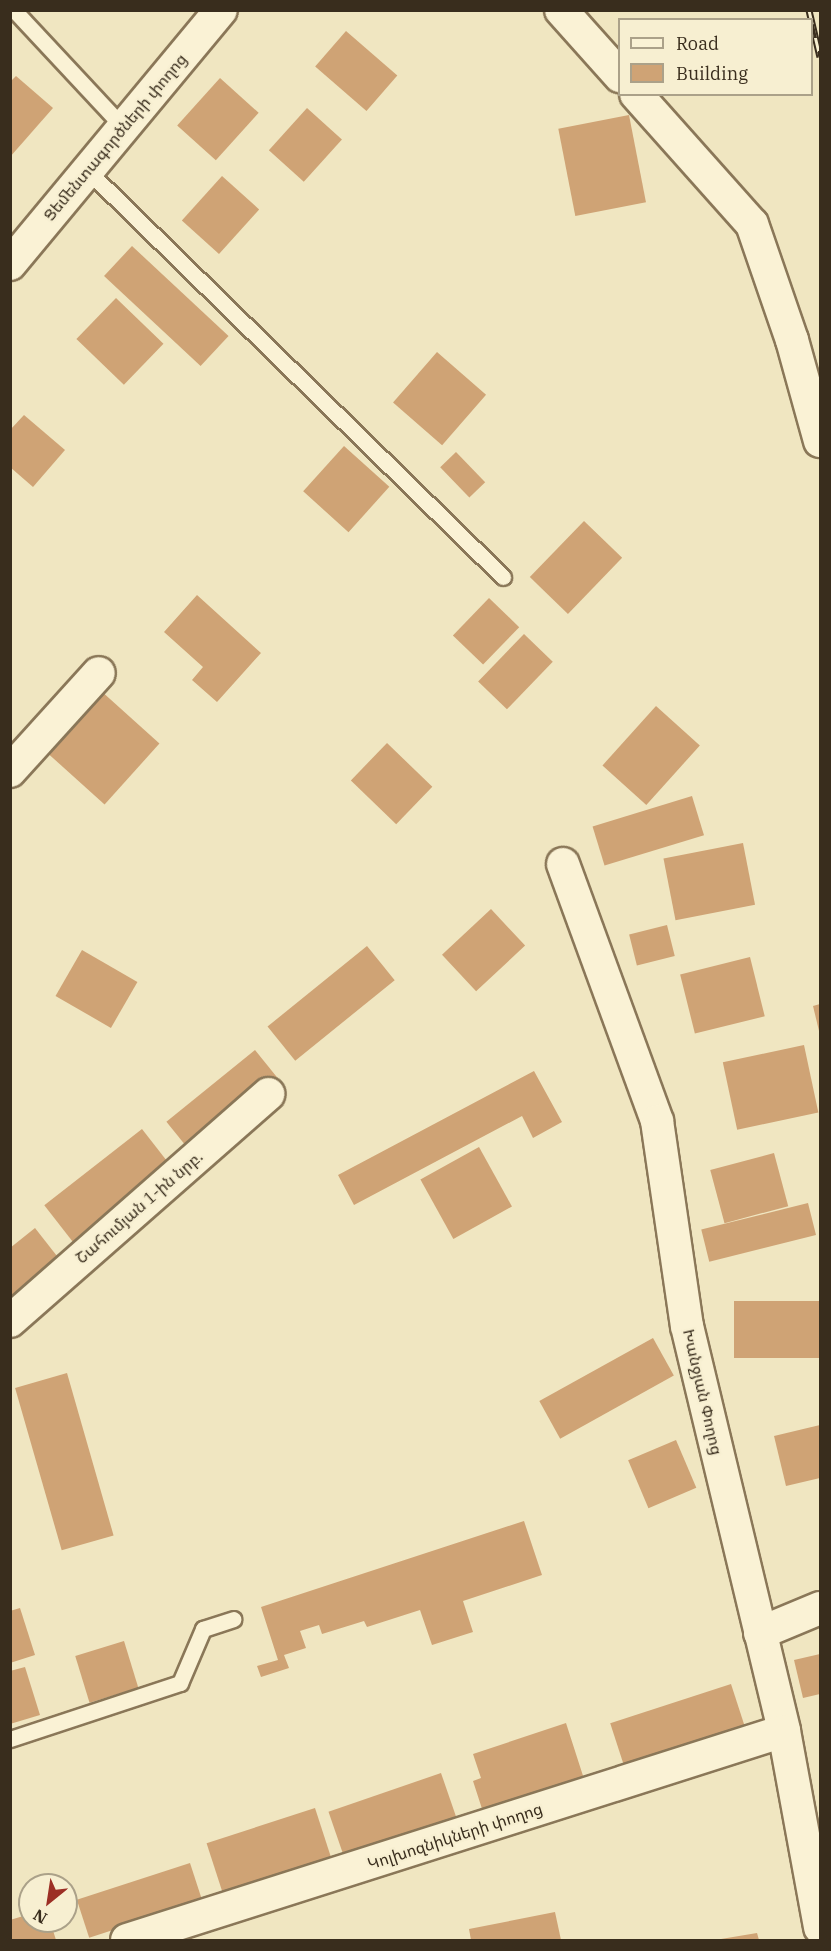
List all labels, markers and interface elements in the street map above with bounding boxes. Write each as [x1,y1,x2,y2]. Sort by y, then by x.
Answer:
legend [618,18,813,96]
text: Road [676,32,719,55]
street label: Ցեմենտագործների փողոց [39,49,191,225]
text: Building [676,62,748,85]
street label: Շահումյան 1-ին նրբ. [71,1147,207,1267]
street label: Խանջյան Փողոց [679,1327,727,1457]
street label: Կոլխոզնիկների փողոց [365,1799,545,1873]
north arrow [18,1873,78,1933]
text: N [30,1905,50,1929]

